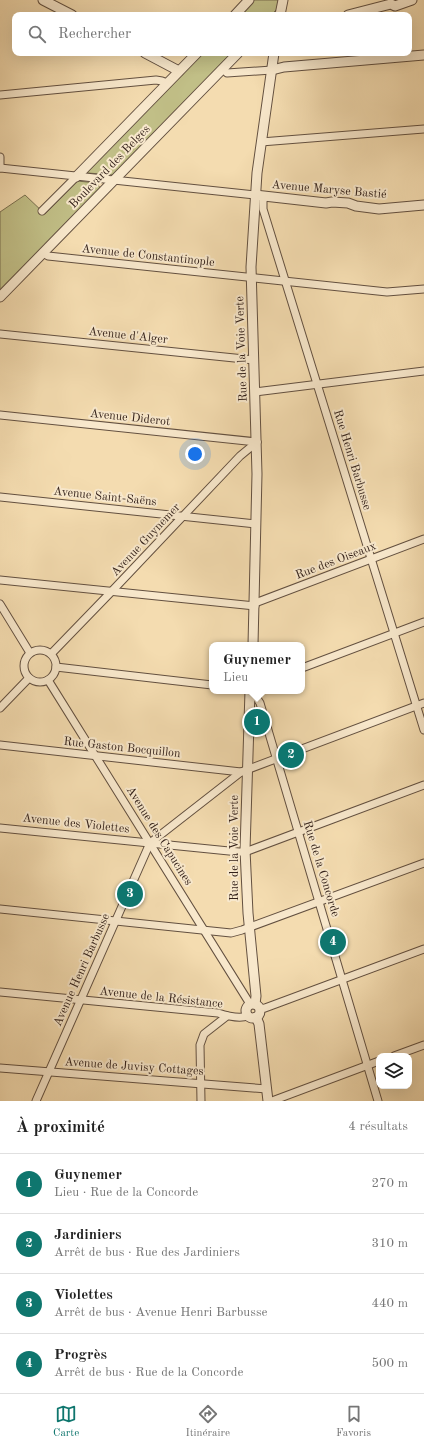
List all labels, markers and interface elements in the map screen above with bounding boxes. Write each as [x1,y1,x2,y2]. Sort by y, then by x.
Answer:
search box [12,12,412,56]
icon: search [26,23,48,45]
text: Rechercher [58,27,131,42]
street label: Boulevard des Belges [67,123,153,211]
street label: Avenue Maryse Bastié [271,179,387,201]
street label: Avenue de Constantinople [81,243,216,269]
street label: Rue de la Voie Verte [234,295,250,402]
street label: Avenue d'Alger [88,326,168,346]
street label: Avenue Diderot [89,408,171,428]
street label: Rue Henri Barbusse [331,408,373,512]
your location [185,444,205,464]
street label: Avenue Saint-Saëns [53,486,157,508]
street label: Avenue Guynemer [109,501,183,579]
street label: Rue des Oiseaux [294,540,378,582]
popup [209,642,305,694]
text: Guynemer [223,653,291,668]
text: Lieu [223,671,248,684]
pin: 1 [244,707,270,737]
street label: Rue Gaston Bocquillon [63,736,182,760]
pin: 2 [278,740,304,770]
street label: Avenue des Capucines [124,784,194,888]
street label: Rue de la Voie Verte [229,795,241,901]
street label: Avenue des Violettes [22,812,130,836]
street label: Rue de la Concorde [301,819,341,919]
pin: 3 [117,879,143,909]
street label: Avenue Henri Barbusse [52,911,112,1028]
pin: 4 [320,927,346,957]
street label: Avenue de la Résistance [99,986,224,1011]
map controls [376,1053,412,1089]
button: layers [376,1053,412,1089]
street label: Avenue de Juvisy Cottages [64,1056,204,1078]
text: À proximité [16,1119,105,1136]
text: 4 résultats [348,1120,408,1133]
text: Guynemer [54,1168,122,1183]
text: 1 [25,1177,33,1190]
text: 270 m [371,1177,408,1190]
text: Lieu · Rue de la Concorde [54,1186,198,1199]
text: Jardiniers [54,1228,122,1243]
text: 2 [25,1237,33,1250]
text: 310 m [371,1237,408,1250]
text: Arrêt de bus · Rue des Jardiniers [54,1246,240,1259]
text: Violettes [54,1288,113,1303]
text: 3 [25,1297,33,1310]
text: 440 m [371,1297,408,1310]
text: Arrêt de bus · Avenue Henri Barbusse [54,1306,268,1319]
text: Progrès [54,1348,107,1363]
text: 4 [25,1357,33,1370]
text: 500 m [371,1357,408,1370]
text: Arrêt de bus · Rue de la Concorde [54,1366,244,1379]
tab: Carte [53,1403,79,1441]
tab: Itinéraire [185,1403,230,1441]
tab: Favoris [336,1403,371,1441]

